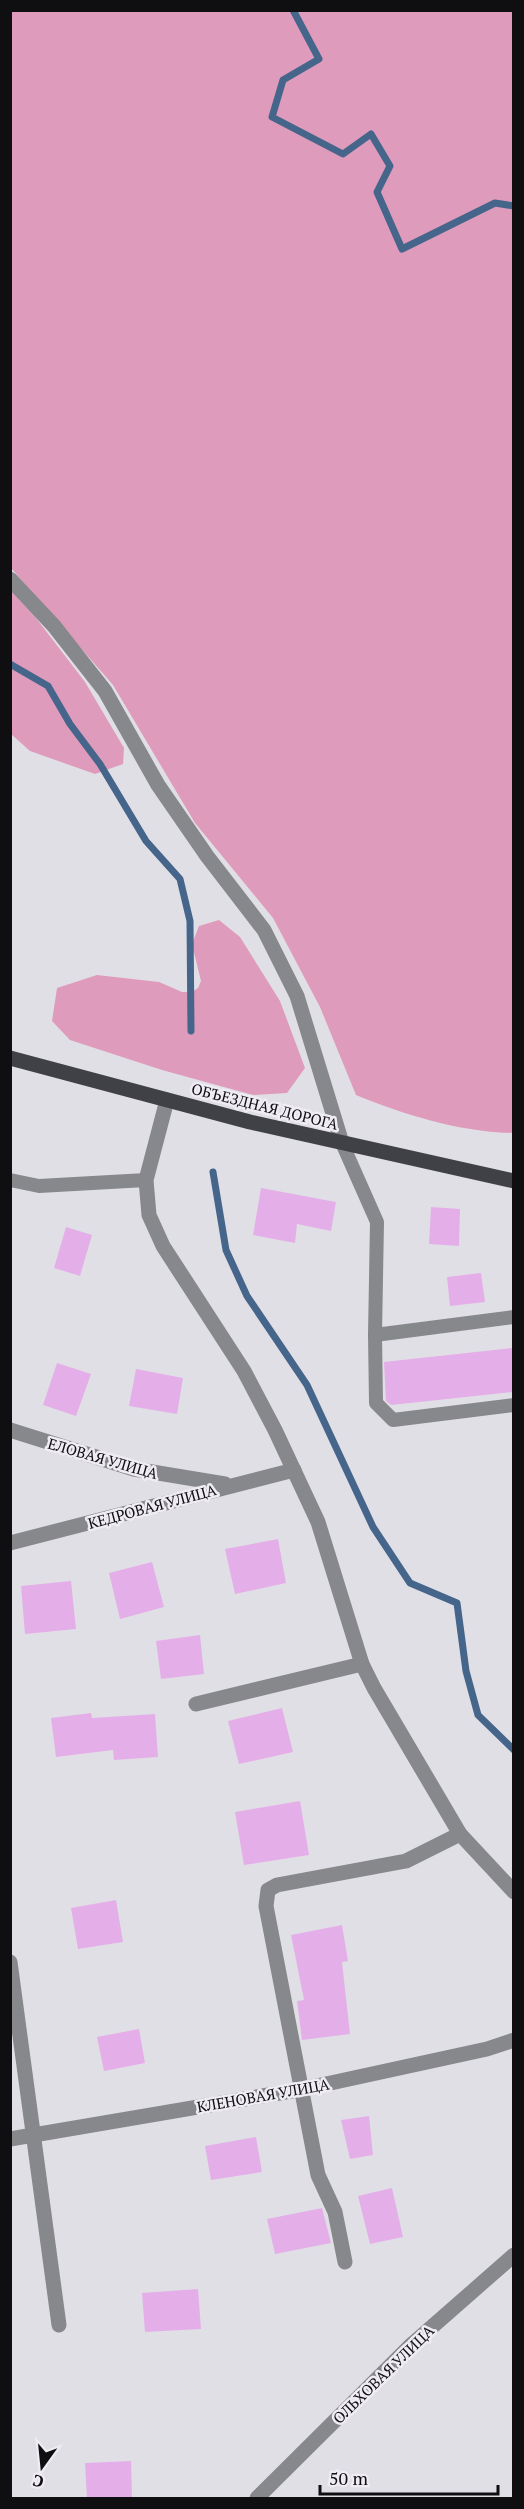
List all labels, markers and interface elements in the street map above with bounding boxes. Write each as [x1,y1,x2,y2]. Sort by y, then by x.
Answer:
street label: ОБЪЕЗДНАЯ ДОРОГА [190,1078,341,1134]
street label: ЕЛОВАЯ УЛИЦА [46,1433,161,1483]
street label: КЕДРОВАЯ УЛИЦА [86,1479,219,1533]
street label: КЛЕНОВАЯ УЛИЦА [195,2073,331,2116]
street label: ОЛЬХОВАЯ УЛИЦА [328,2320,438,2428]
north arrow [12,2437,72,2497]
scale bar [320,2458,498,2496]
text: 50 m [329,2466,369,2490]
text: С [30,2470,46,2493]

